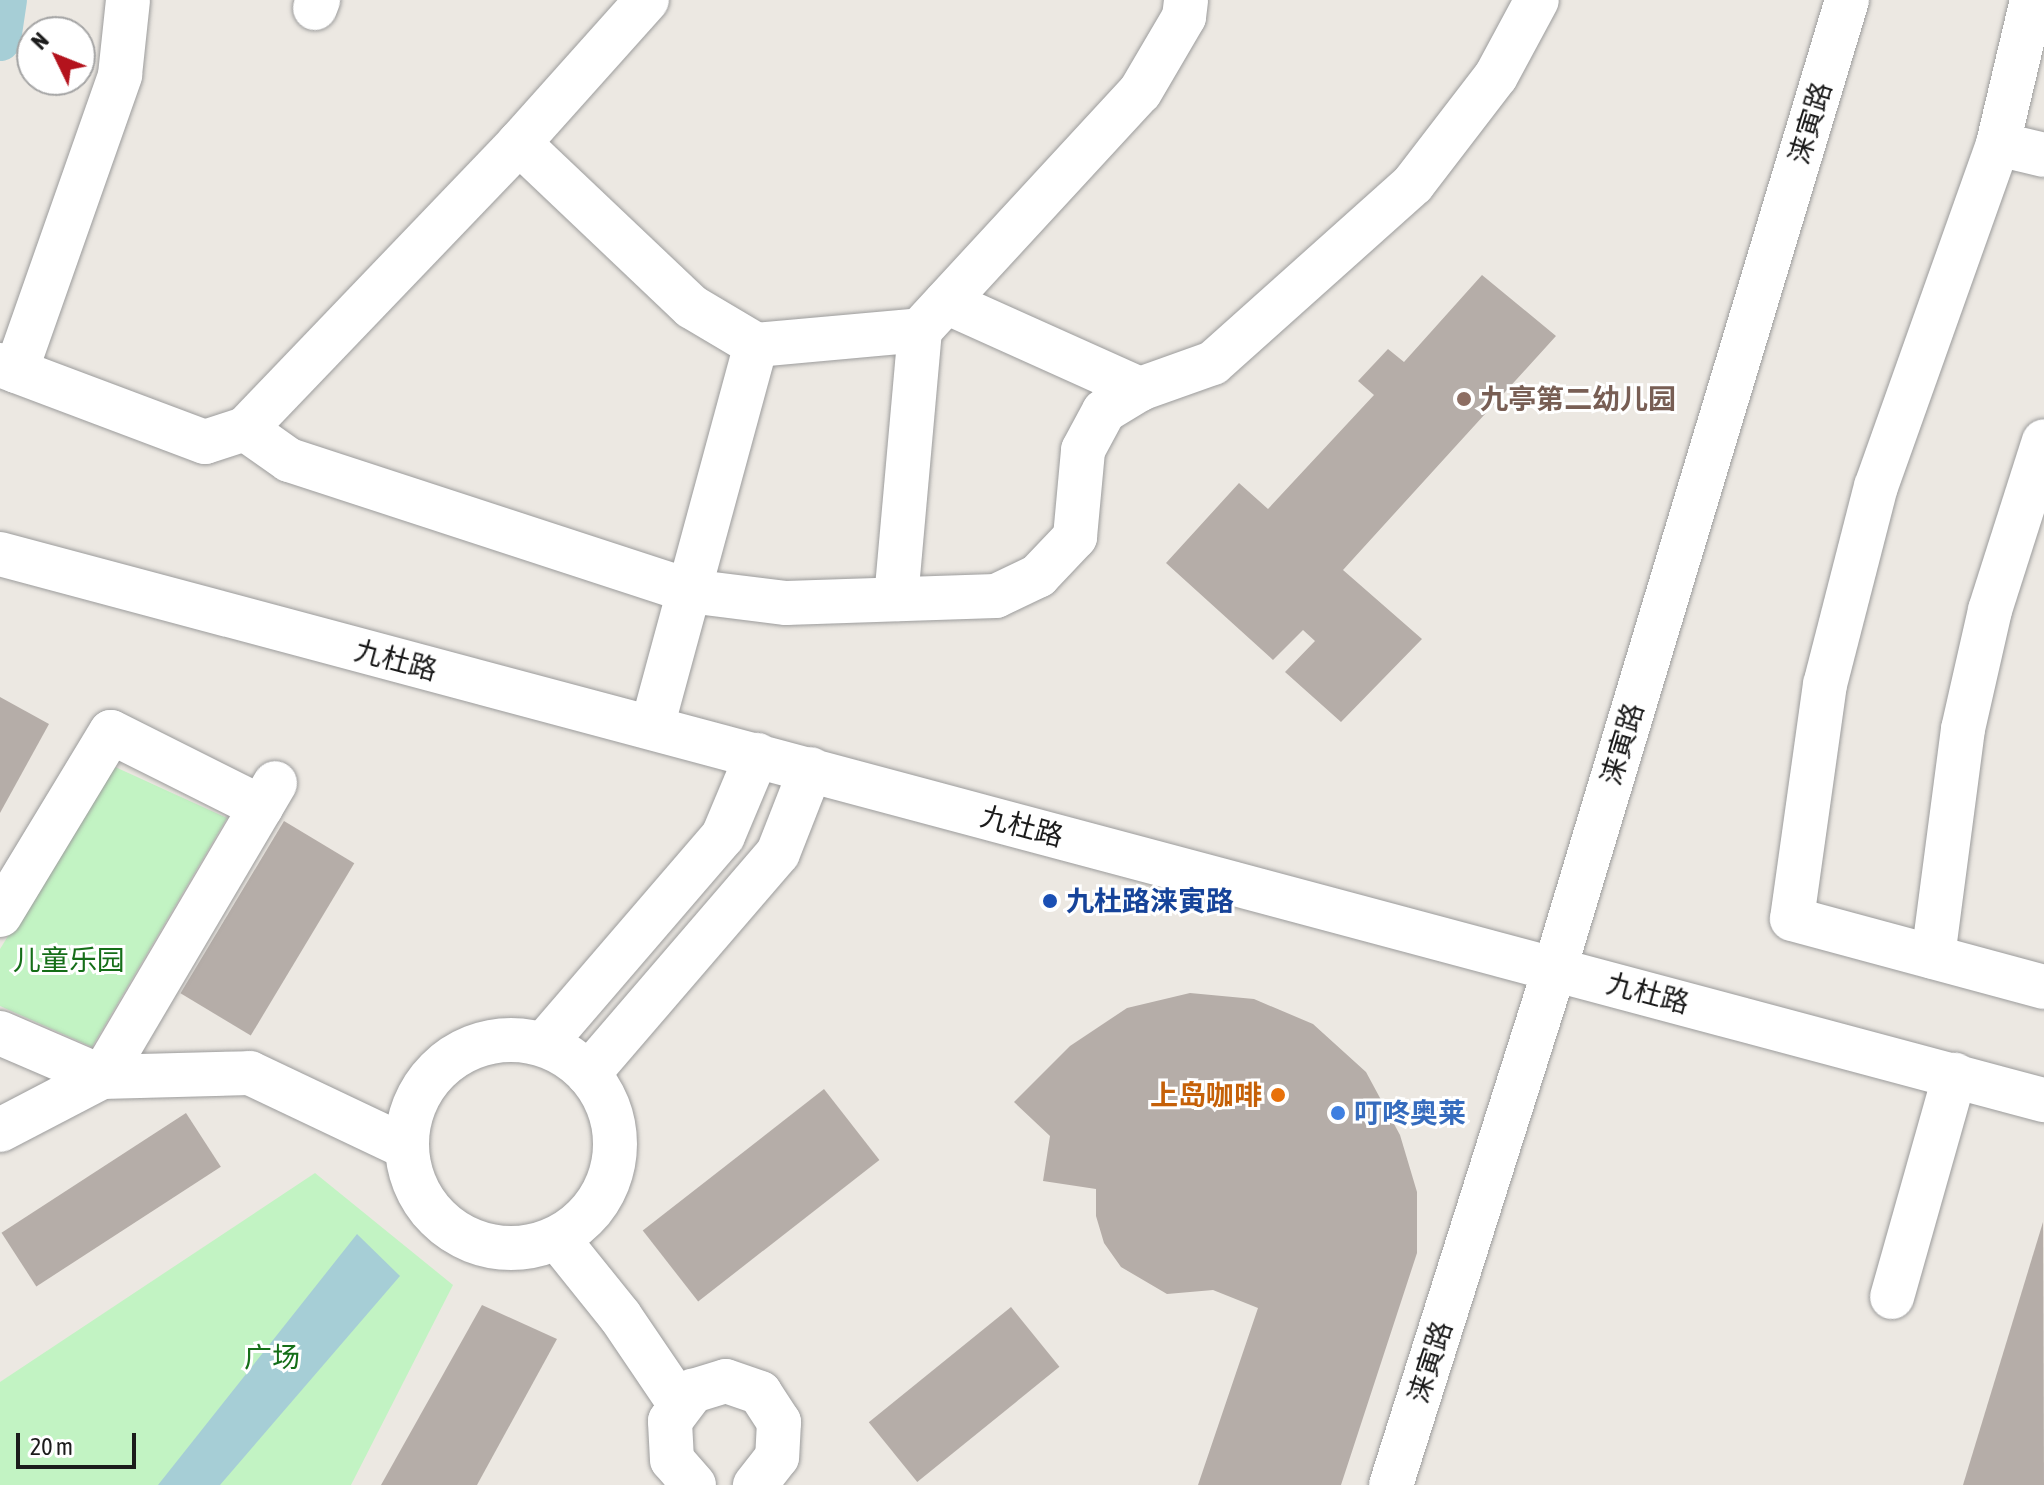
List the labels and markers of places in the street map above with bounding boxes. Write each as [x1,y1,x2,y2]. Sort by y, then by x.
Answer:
place label: 九亭第二幼儿园 [1480,382,1676,416]
marker: 九亭第二幼儿园 [1455,390,1473,408]
place label: 九杜路涞寅路 [1066,884,1234,918]
marker: 九杜路涞寅路 [1041,892,1059,910]
place label: 上岛咖啡 [1150,1078,1262,1112]
marker: 上岛咖啡 [1269,1086,1287,1104]
place label: 叮咚奥莱 [1354,1096,1466,1130]
marker: 叮咚奥莱 [1329,1104,1347,1122]

